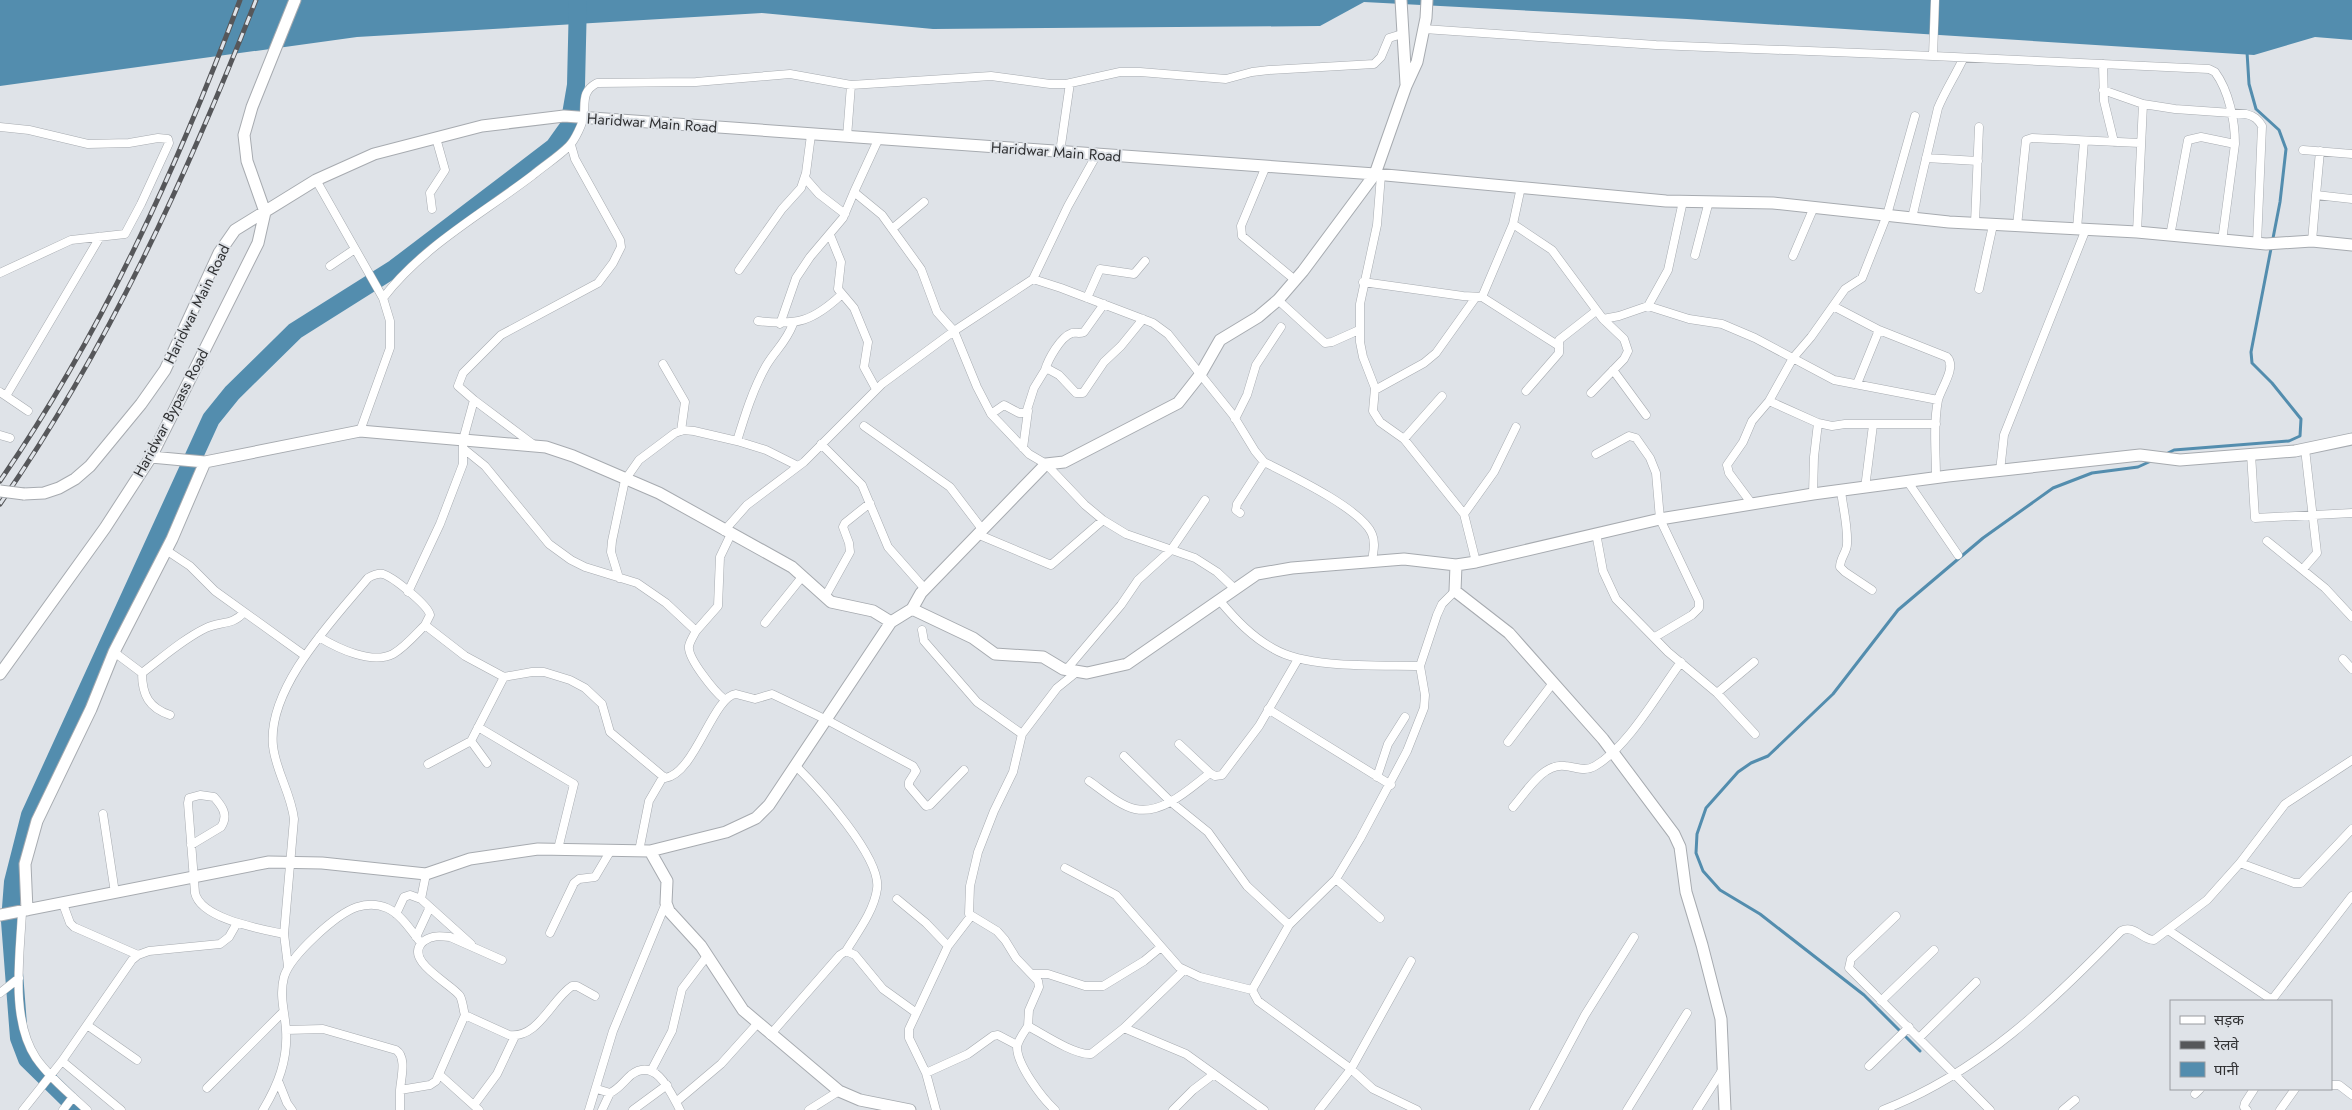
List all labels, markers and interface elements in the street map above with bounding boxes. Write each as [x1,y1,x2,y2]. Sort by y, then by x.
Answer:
street label: Haridwar Main Road [586,107,718,139]
street label: Haridwar Main Road [990,136,1122,168]
street label: Haridwar Main Road [158,240,236,368]
street label: Haridwar Bypass Road [128,345,214,481]
legend [2170,1000,2332,1090]
text: सड़क [2214,1009,2244,1031]
text: रेलवे [2213,1034,2239,1056]
text: पानी [2214,1059,2240,1081]

